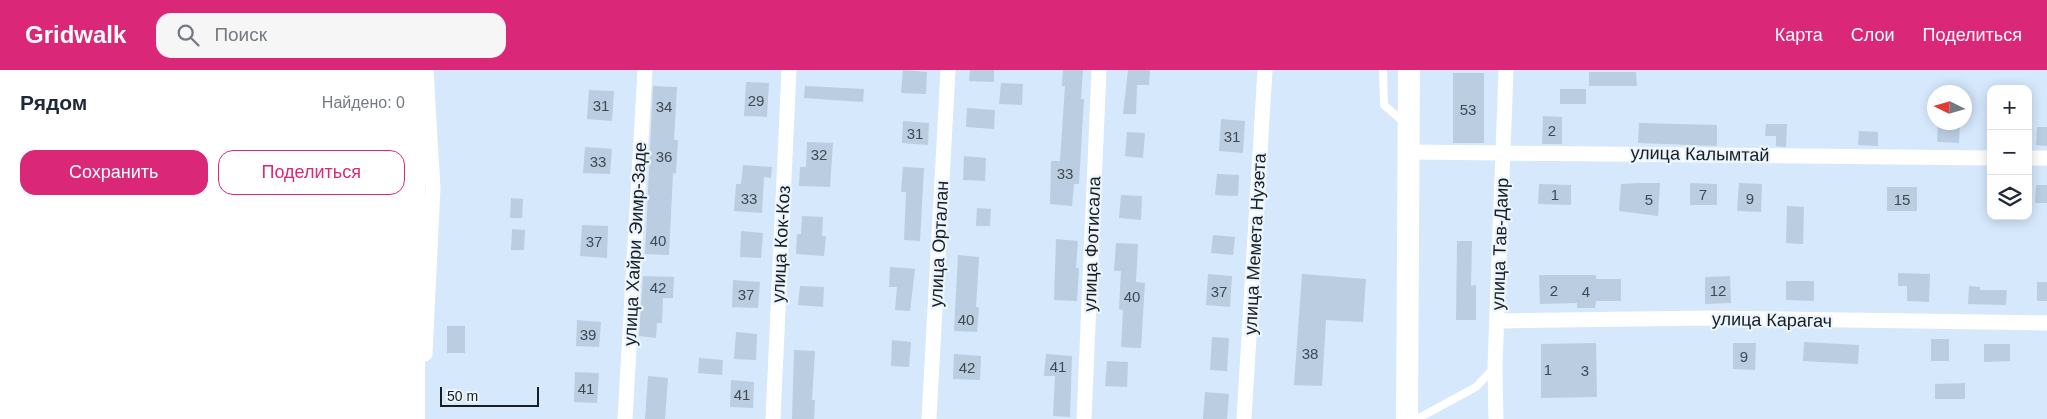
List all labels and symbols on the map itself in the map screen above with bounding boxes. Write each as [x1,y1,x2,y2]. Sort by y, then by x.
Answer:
north arrow [1927,85,1972,130]
house number: 29 [748,92,764,109]
house number: 31 [593,97,609,114]
house number: 34 [656,98,672,115]
house number: 53 [1460,101,1476,118]
house number: 2 [1548,122,1556,139]
house number: 31 [907,125,923,142]
house number: 31 [1224,128,1240,145]
street label: улица Хайри Эимр-Заде [620,141,650,347]
street label: улица Калымтай [1630,143,1770,165]
house number: 32 [811,146,827,163]
house number: 36 [656,148,672,165]
street label: улица Мемета Нузета [1240,152,1270,335]
house number: 33 [590,153,606,170]
house number: 33 [1057,165,1073,182]
street label: улица Фотисала [1080,175,1104,312]
street label: улица Тав-Даир [1488,177,1512,311]
street label: улица Орталан [926,180,952,308]
street label: улица Кок-Коз [768,185,794,303]
house number: 1 [1551,186,1559,203]
house number: 7 [1699,186,1707,203]
house number: 33 [741,190,757,207]
house number: 9 [1746,190,1754,207]
house number: 5 [1645,191,1653,208]
house number: 15 [1894,191,1910,208]
house number: 40 [650,232,666,249]
house number: 37 [586,233,602,250]
house number: 42 [650,279,666,296]
house number: 2 [1550,282,1558,299]
house number: 12 [1710,282,1726,299]
house number: 37 [1211,283,1227,300]
house number: 4 [1582,283,1590,300]
house number: 37 [738,286,754,303]
house number: 40 [1124,288,1140,305]
street label: улица Карагач [1712,309,1832,331]
house number: 40 [958,311,974,328]
house number: 39 [580,326,596,343]
house number: 38 [1302,345,1318,362]
house number: 9 [1740,348,1748,365]
house number: 41 [1050,358,1066,375]
house number: 42 [959,359,975,376]
house number: 1 [1544,361,1552,378]
house number: 3 [1581,362,1589,379]
house number: 41 [578,380,594,397]
scale bar [440,384,539,407]
house number: 41 [734,386,750,403]

